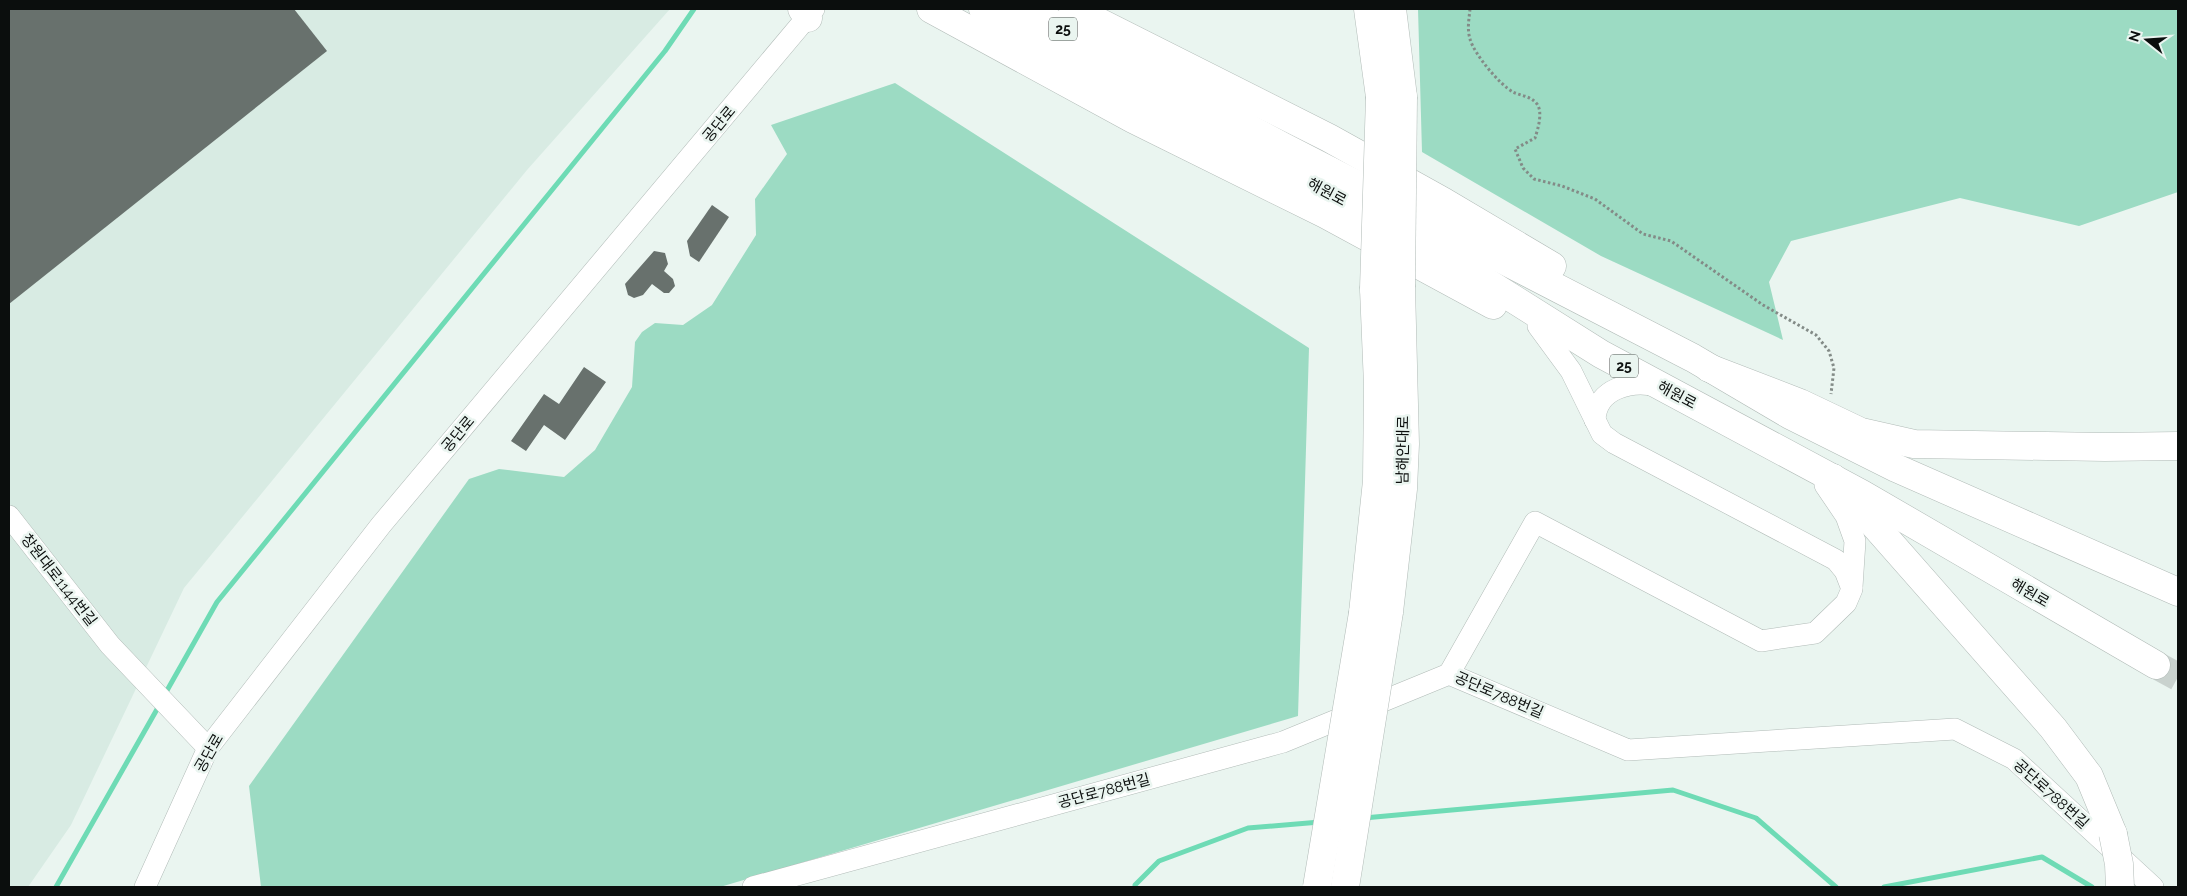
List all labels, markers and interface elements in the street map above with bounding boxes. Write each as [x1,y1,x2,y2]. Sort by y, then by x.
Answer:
north arrow [2122,15,2172,65]
road number: 25 [1049,18,1077,40]
text: N [2125,29,2144,44]
street label: 공단로 [699,102,739,146]
street label: 해원로 [1304,174,1350,210]
road number: 25 [1610,354,1638,378]
street label: 해원로 [1654,377,1700,413]
street label: 공단로 [438,412,478,456]
street label: 남해안대로 [1393,415,1413,485]
street label: 창원대로1144번길 [17,530,101,630]
street label: 해원로 [2008,575,2052,611]
street label: 공단로788번길 [1452,668,1546,722]
street label: 공단로 [191,731,227,775]
street label: 공단로788번길 [2010,756,2092,832]
street label: 공단로788번길 [1056,770,1152,812]

